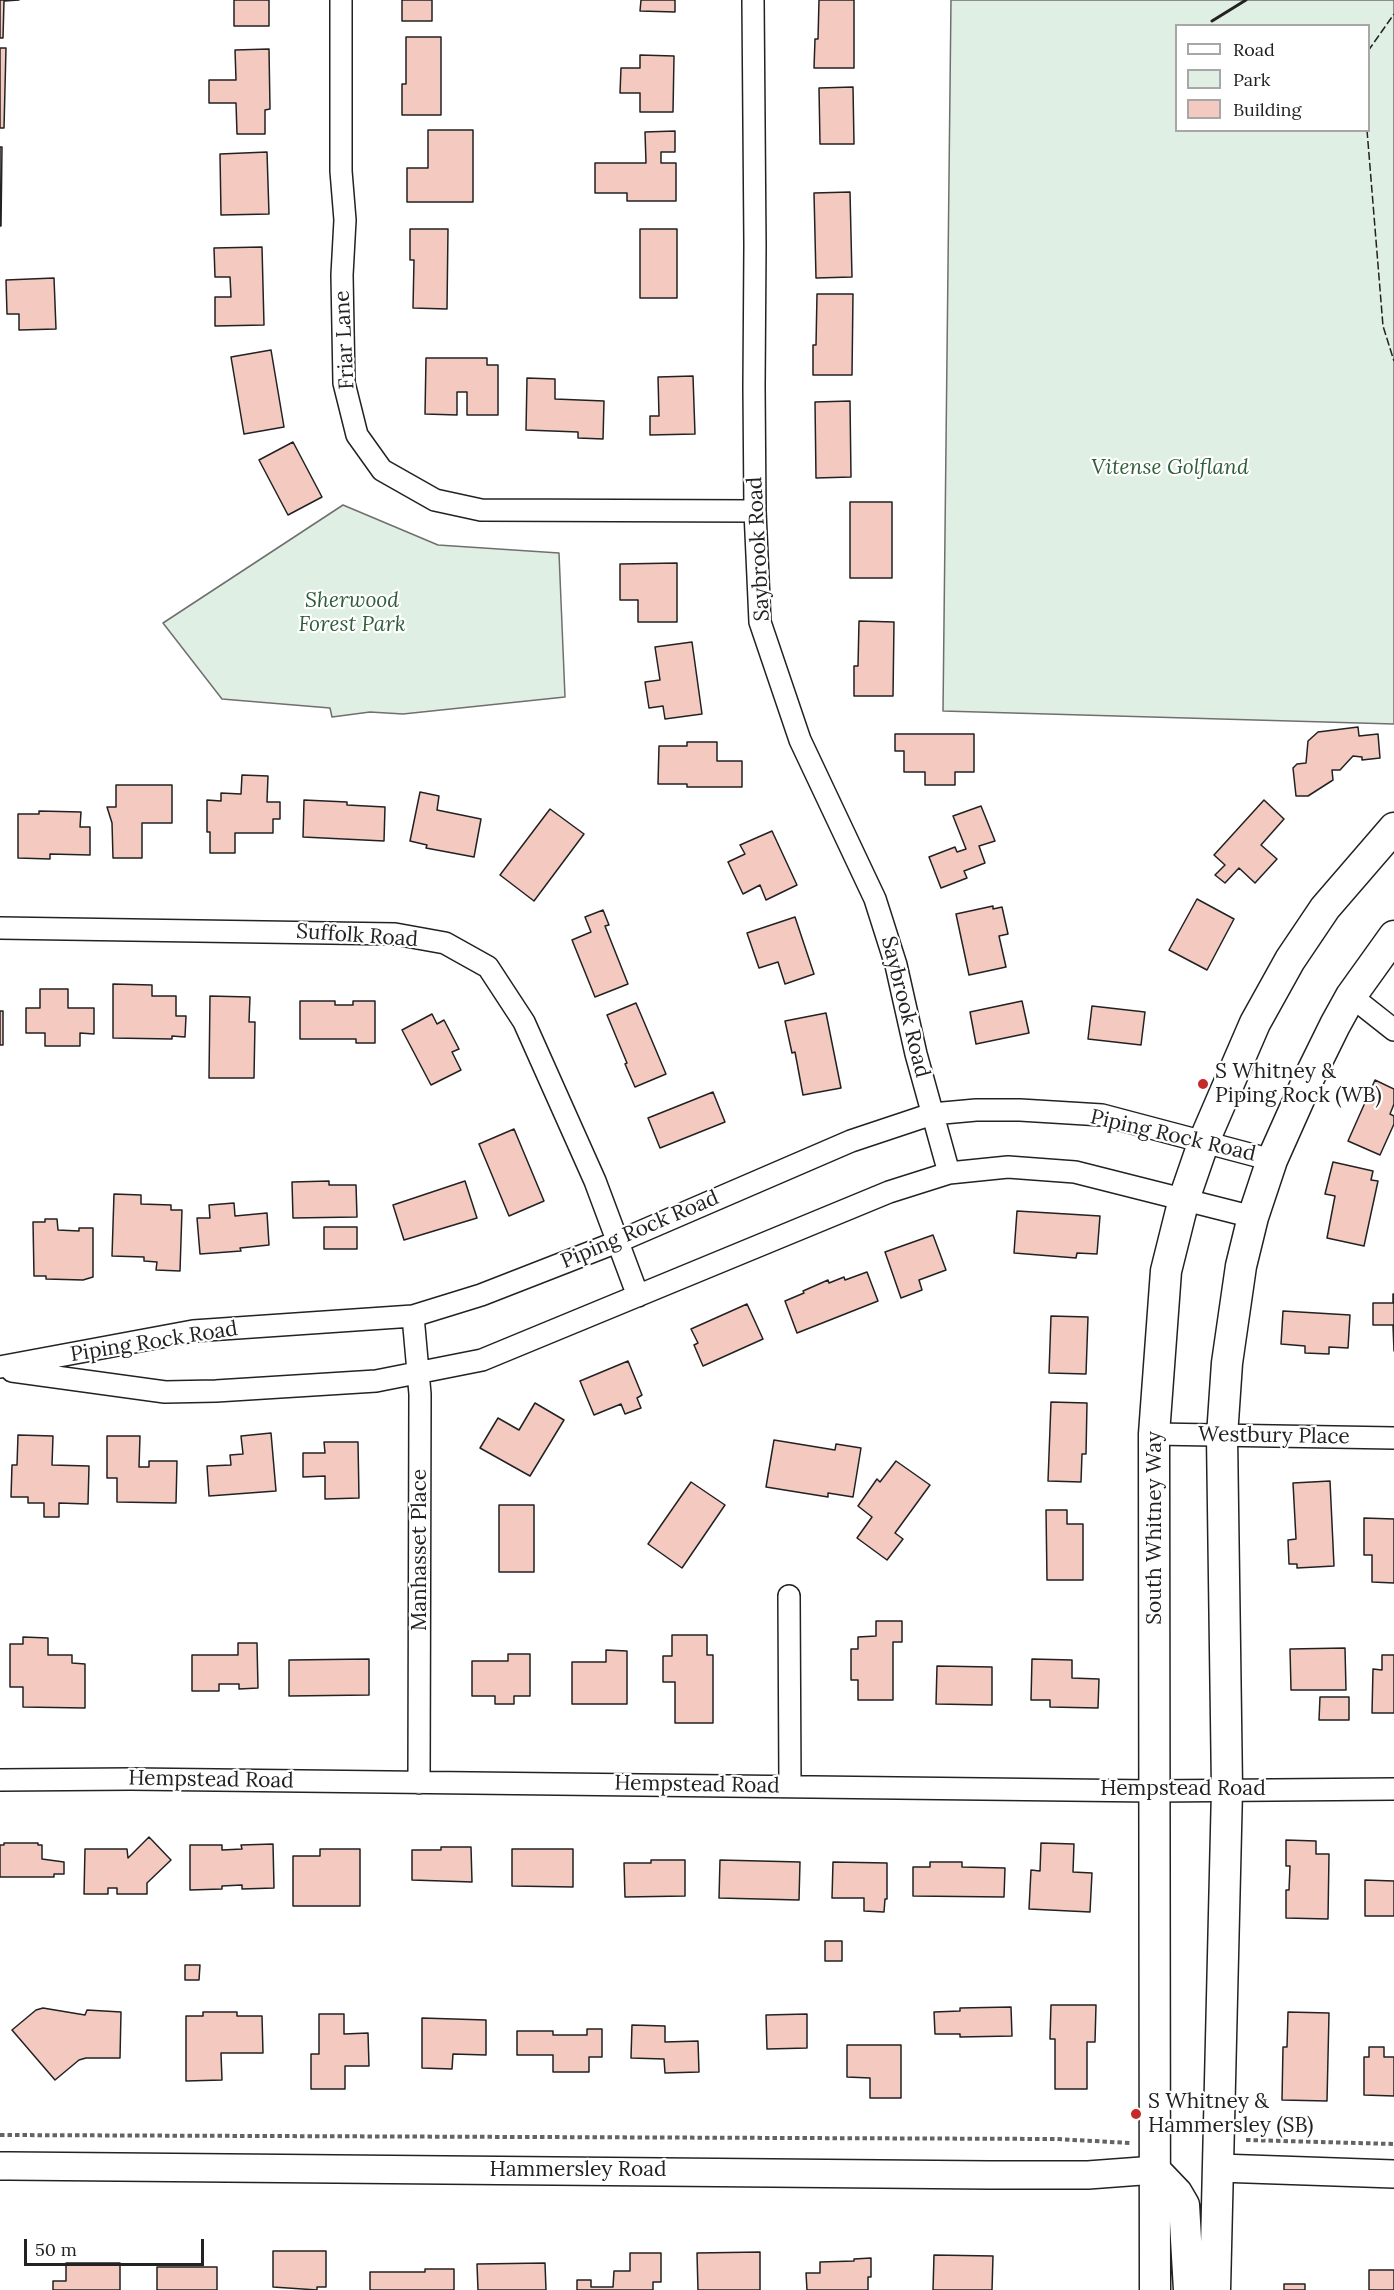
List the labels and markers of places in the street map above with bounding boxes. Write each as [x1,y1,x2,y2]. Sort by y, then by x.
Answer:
place label: S Whitney & Piping Rock (WB) [1215,1059,1382,1109]
marker: S Whitney & Piping Rock (WB) [1196,1077,1210,1091]
place label: S Whitney & Hammersley (SB) [1148,2089,1314,2139]
marker: S Whitney & Hammersley (SB) [1129,2107,1143,2121]

